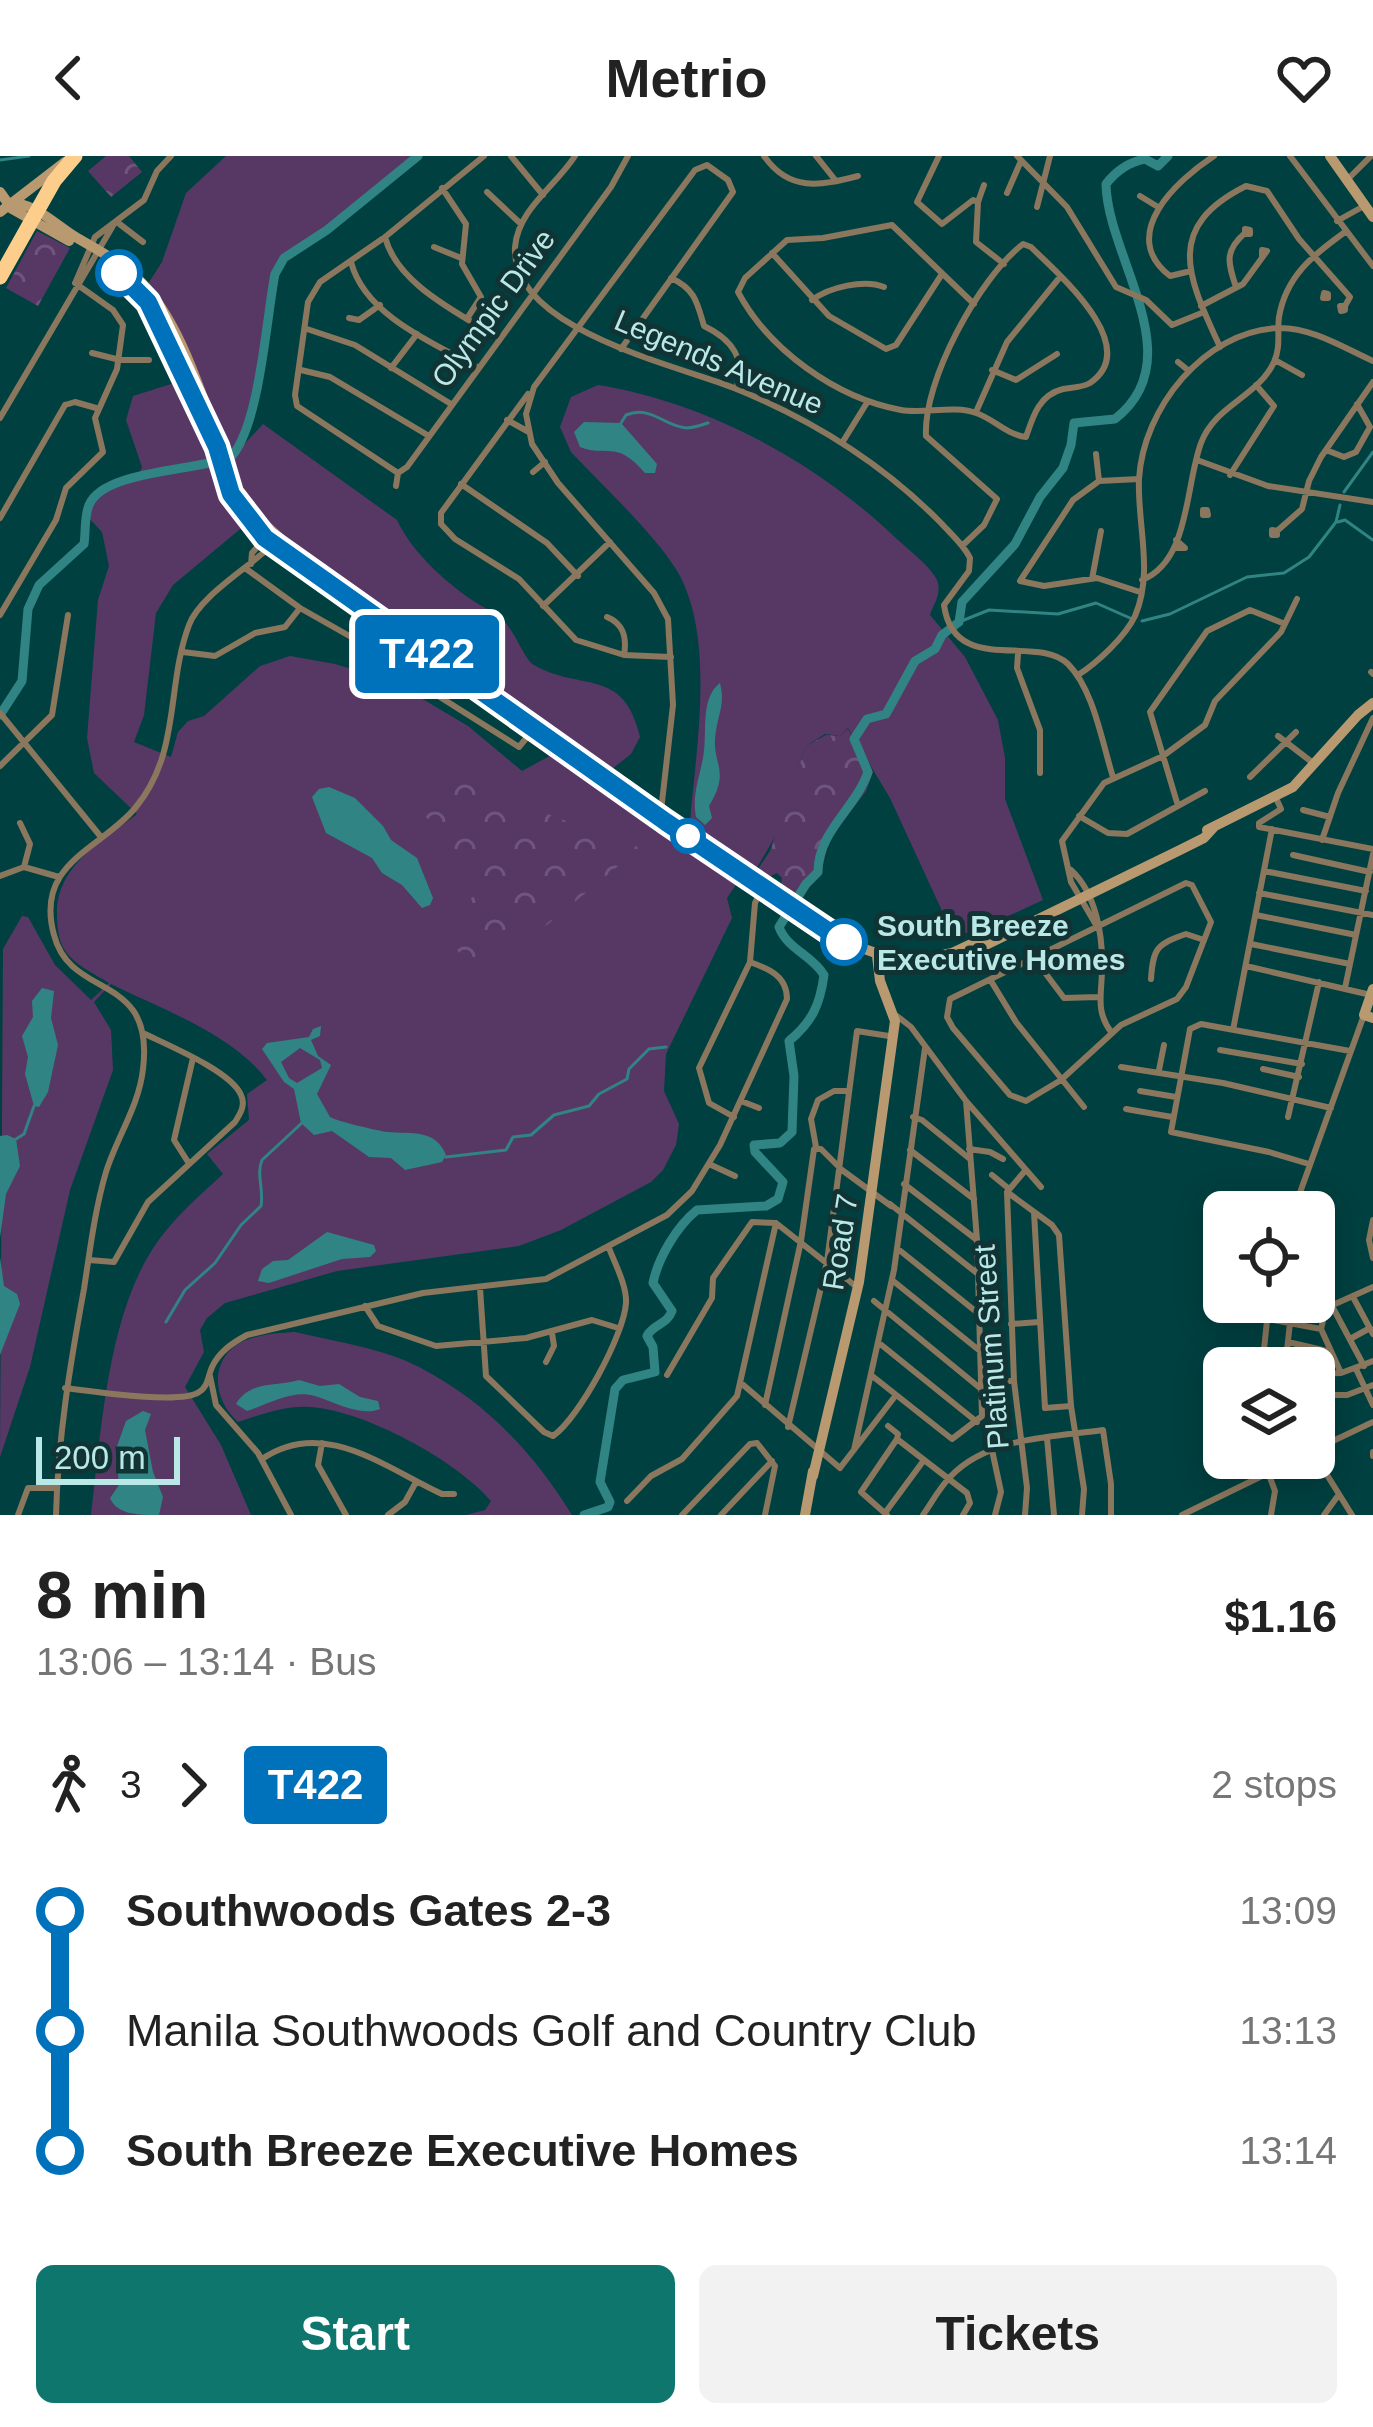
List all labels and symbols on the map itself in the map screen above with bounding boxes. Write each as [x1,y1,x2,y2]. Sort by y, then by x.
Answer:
street label: Olympic Drive [425,223,561,393]
unlabelled marker [97,251,141,295]
street label: Legends Avenue [610,303,828,421]
line badge: T422 [343,615,511,693]
unlabelled marker [672,820,704,852]
place label: South Breeze Executive Homes [877,909,1125,976]
marker: South Breeze Executive Homes [822,920,866,964]
street label: Road 7 [816,1192,864,1292]
street label: Platinum Street [967,1243,1015,1450]
scale bar [36,1431,180,1484]

